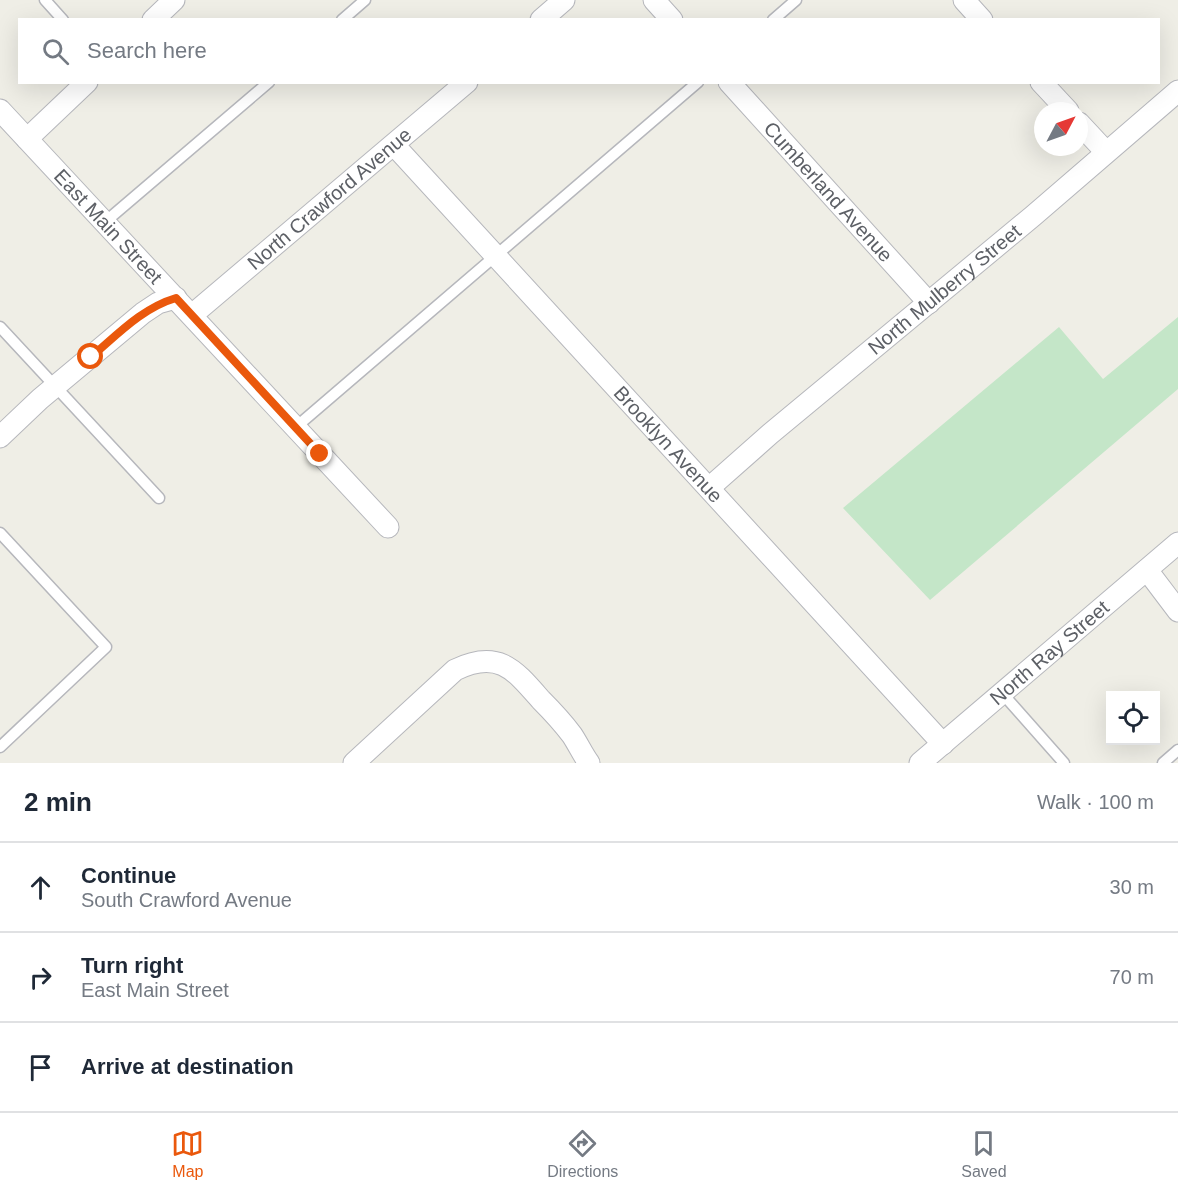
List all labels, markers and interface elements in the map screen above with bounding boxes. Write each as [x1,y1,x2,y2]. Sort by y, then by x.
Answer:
search box [18,18,1160,84]
icon: search [39,35,72,68]
text: Search here [87,38,207,63]
north arrow [1034,102,1088,156]
street label: Cumberland Avenue [759,117,897,266]
street label: North Crawford Avenue [243,123,416,274]
street label: East Main Street [50,165,167,288]
street label: North Mulberry Street [864,220,1025,359]
route start [77,343,103,369]
street label: Brooklyn Avenue [610,382,727,507]
route end [306,440,332,466]
street label: North Ray Street [986,596,1114,709]
map controls [1106,691,1160,745]
button: locate [1106,691,1160,745]
text: 2 min [24,787,92,817]
text: Walk · 100 m [1037,791,1154,813]
text: Continue [81,863,176,888]
icon: ahead [24,871,57,904]
text: 30 m [1110,876,1154,898]
text: South Crawford Avenue [81,889,292,911]
text: Turn right [81,953,183,978]
icon: right [24,961,57,994]
text: 70 m [1110,966,1154,988]
text: East Main Street [81,979,229,1001]
icon: arrive [24,1051,57,1084]
text: Arrive at destination [81,1054,294,1079]
tab: Map [171,1127,204,1181]
tab: Directions [547,1127,618,1181]
tab: Saved [961,1127,1007,1181]

